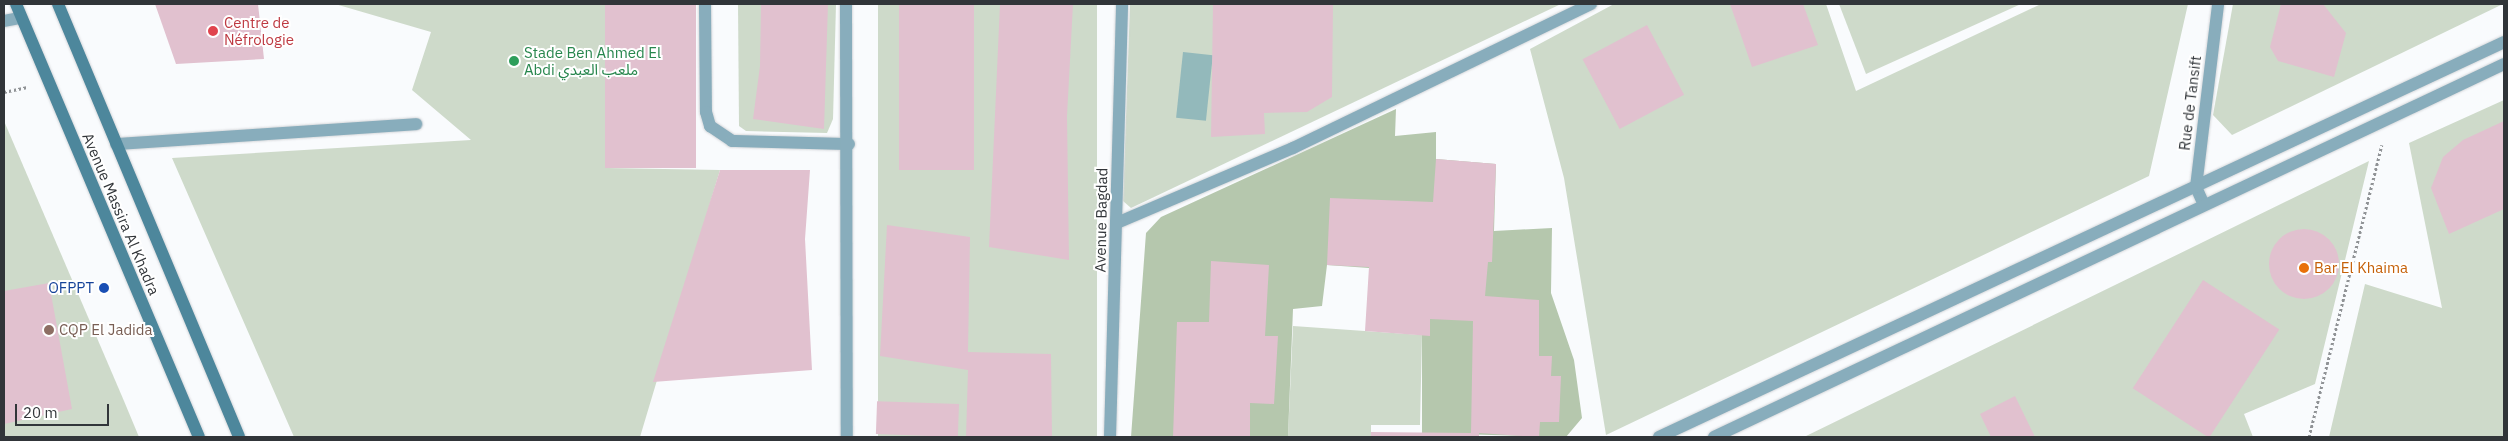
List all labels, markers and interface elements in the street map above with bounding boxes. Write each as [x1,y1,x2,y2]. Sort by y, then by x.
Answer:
place label: Centre de Néfrologie [224,13,294,48]
marker: Centre de Néfrologie [206,24,220,38]
place label: Stade Ben Ahmed El Abdi ملعب العبدي [524,43,661,78]
street label: Rue de Tansift [2175,54,2205,152]
marker: Stade Ben Ahmed El Abdi ملعب العبدي [508,55,520,67]
street label: Avenue Massira Al Khadra [79,130,163,298]
street label: Avenue Bagdad [1091,168,1111,272]
place label: Bar El Khaima [2314,259,2408,277]
marker: Bar El Khaima [2298,262,2310,274]
place label: OFPPT [48,279,94,297]
marker: OFPPT [98,282,110,294]
place label: CQP El Jadida [59,321,153,339]
marker: CQP El Jadida [43,324,55,336]
scale bar [18,394,111,426]
text: 20 m [23,403,58,422]

